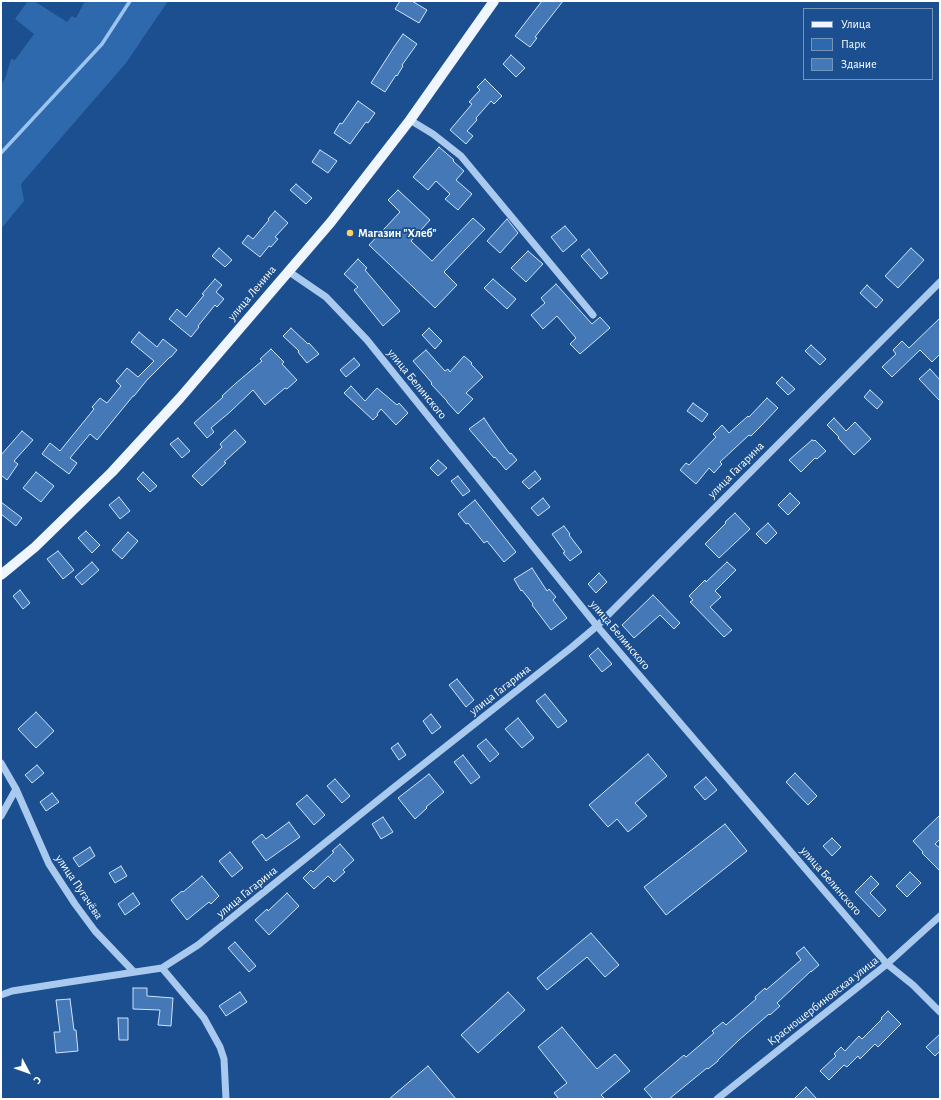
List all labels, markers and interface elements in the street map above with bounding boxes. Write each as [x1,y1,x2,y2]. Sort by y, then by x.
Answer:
legend [803,8,933,80]
text: Улица [841,18,871,30]
text: Парк [841,38,866,50]
text: Здание [841,58,877,70]
place label: Магазин "Хлеб" [358,226,437,240]
marker: Магазин "Хлеб" [345,228,355,238]
street label: улица Ленина [225,263,279,323]
street label: улица Белинского [384,346,450,422]
street label: улица Гагарина [705,439,767,501]
street label: улица Белинского [587,597,653,673]
street label: улица Гагарина [466,662,534,718]
street label: улица Белинского [797,844,865,918]
street label: улица Пугачёва [52,852,106,922]
street label: улица Гагарина [214,863,280,921]
street label: Краснощербиновская улица [765,953,881,1049]
north arrow [8,1052,48,1092]
text: С [31,1074,44,1086]

